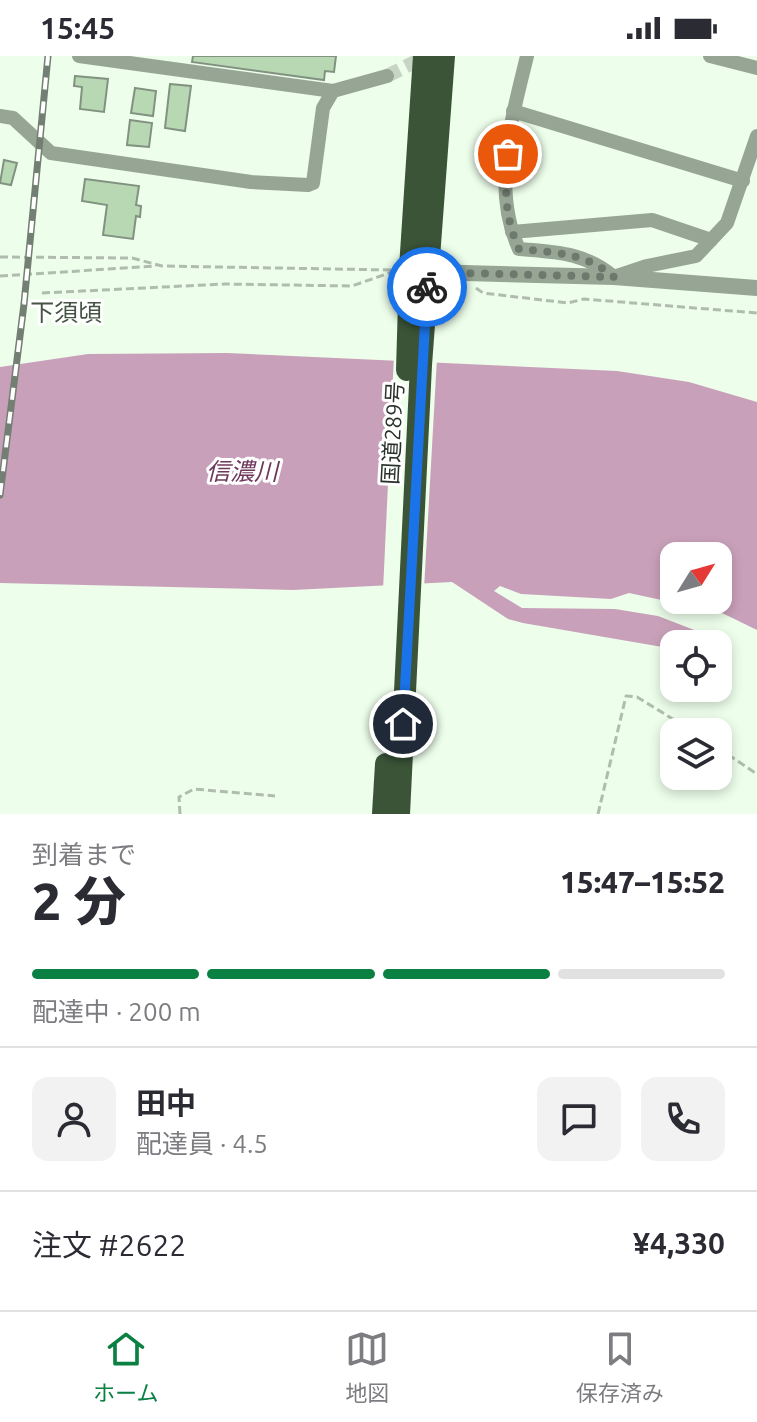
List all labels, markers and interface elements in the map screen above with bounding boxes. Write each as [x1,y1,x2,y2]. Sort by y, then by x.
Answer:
text: 15:45 [40,11,115,45]
pin [474,120,542,188]
icon: bag [486,132,530,176]
courier [387,247,467,327]
icon: bike [405,265,449,309]
district label: 下須頃 [30,299,102,326]
street label: 国道289号 [377,381,407,485]
water label: 信濃川 [206,458,281,485]
north arrow [660,542,732,614]
map controls [660,542,732,790]
button: locate [660,630,732,702]
pin [369,690,437,758]
icon: home [381,702,425,746]
button: layers [660,718,732,790]
text: 到着まで [32,840,136,869]
text: 15:47–15:52 [560,865,725,899]
text: 2 分 [32,872,126,930]
text: 配達中 · 200 m [32,997,201,1026]
button: person [32,1077,116,1161]
button: chat [537,1077,621,1161]
button: phone [641,1077,725,1161]
text: 田中 [136,1086,196,1120]
text: 配達員 · 4.5 [136,1129,268,1158]
text: ¥4,330 [633,1226,725,1260]
text: 注文 #2622 [32,1228,186,1262]
tab: ホーム [93,1327,159,1407]
tab: 地図 [345,1327,389,1407]
tab: 保存済み [576,1327,664,1407]

